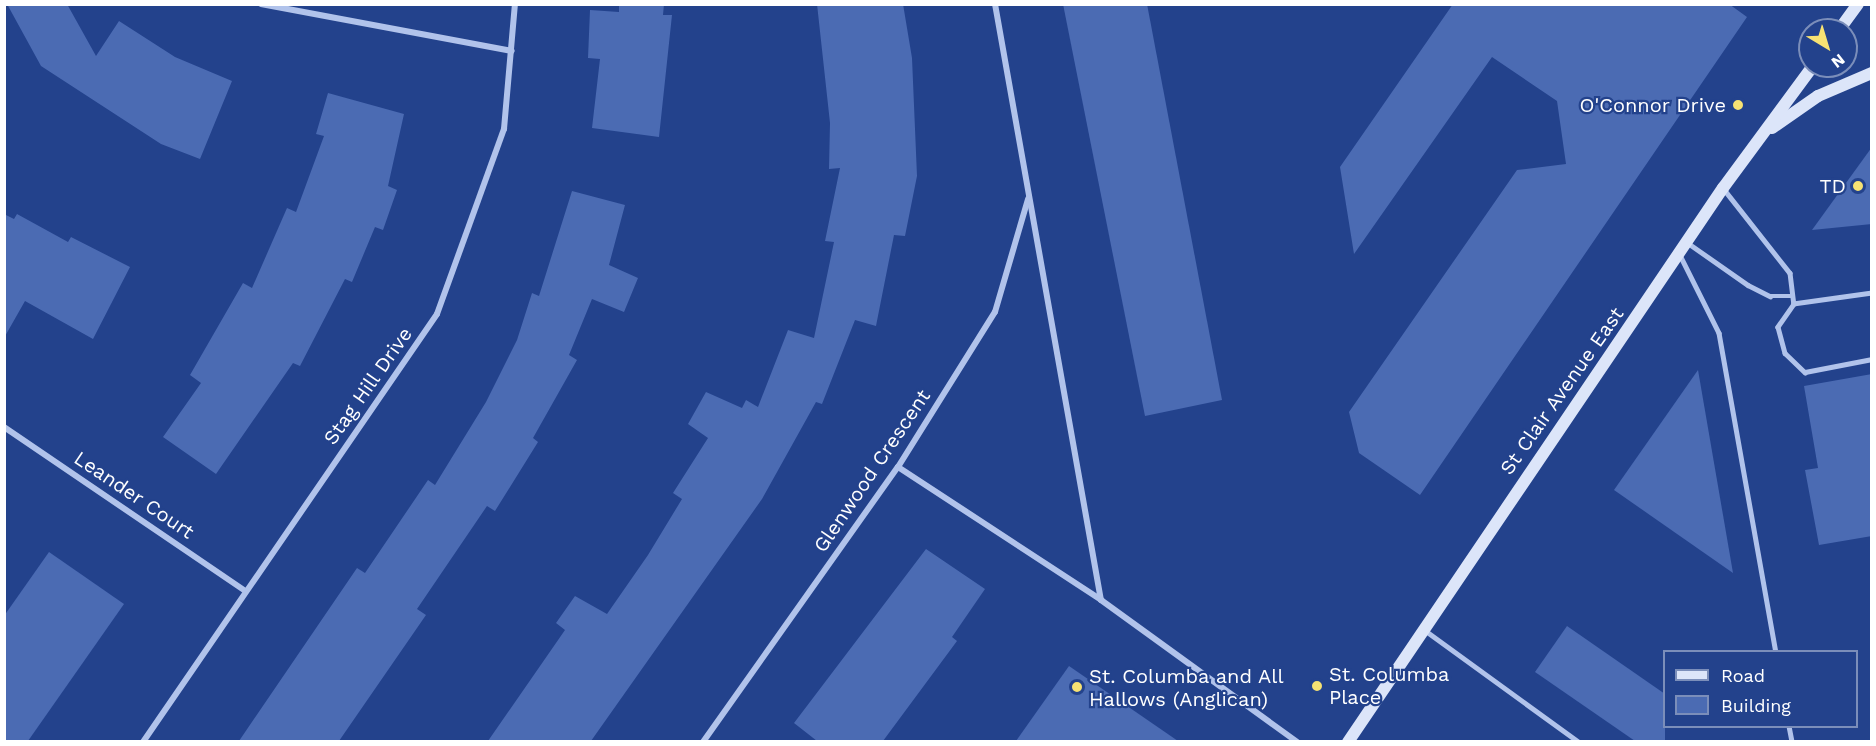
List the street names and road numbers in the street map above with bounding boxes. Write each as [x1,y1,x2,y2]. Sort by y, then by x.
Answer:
street label: St Clair Avenue East [1495,302,1629,480]
street label: Stag Hill Drive [318,322,418,450]
street label: Glenwood Crescent [809,385,935,557]
street label: Leander Court [69,446,199,544]

